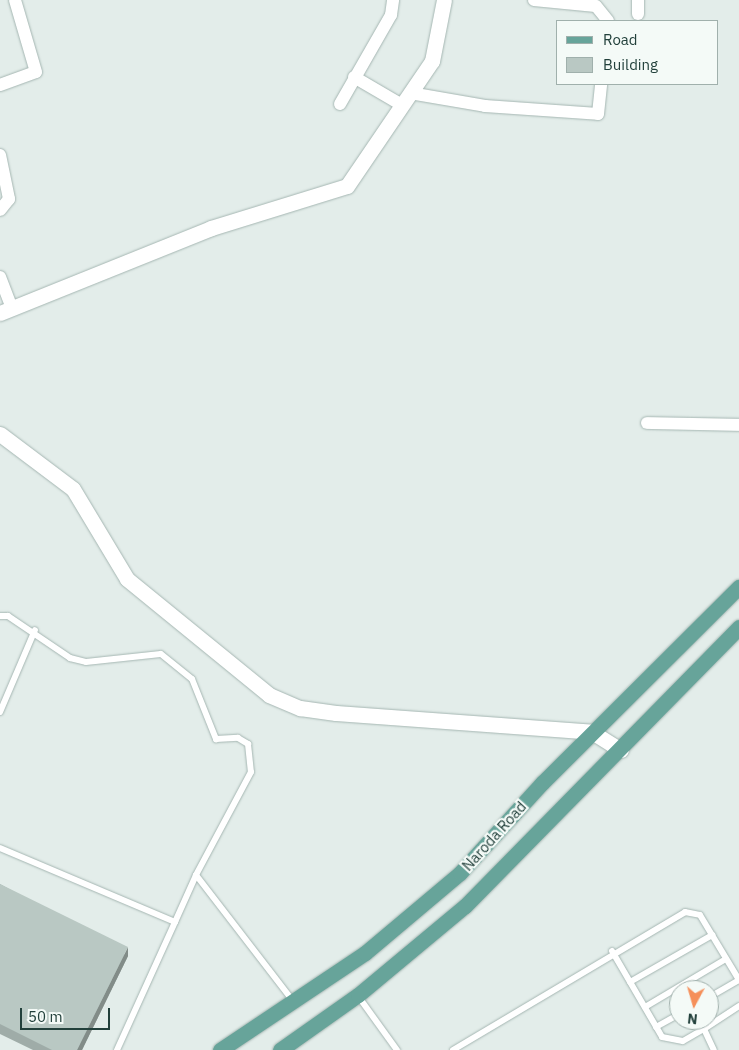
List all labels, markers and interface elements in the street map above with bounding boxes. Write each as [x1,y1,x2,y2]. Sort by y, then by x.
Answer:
legend [556,20,719,85]
text: Road [603,30,638,49]
text: Building [603,55,658,74]
street label: Naroda Road [458,798,530,874]
north arrow [669,980,719,1030]
scale bar [22,998,112,1030]
text: 50 m [28,1007,63,1026]
text: N [687,1009,699,1028]

